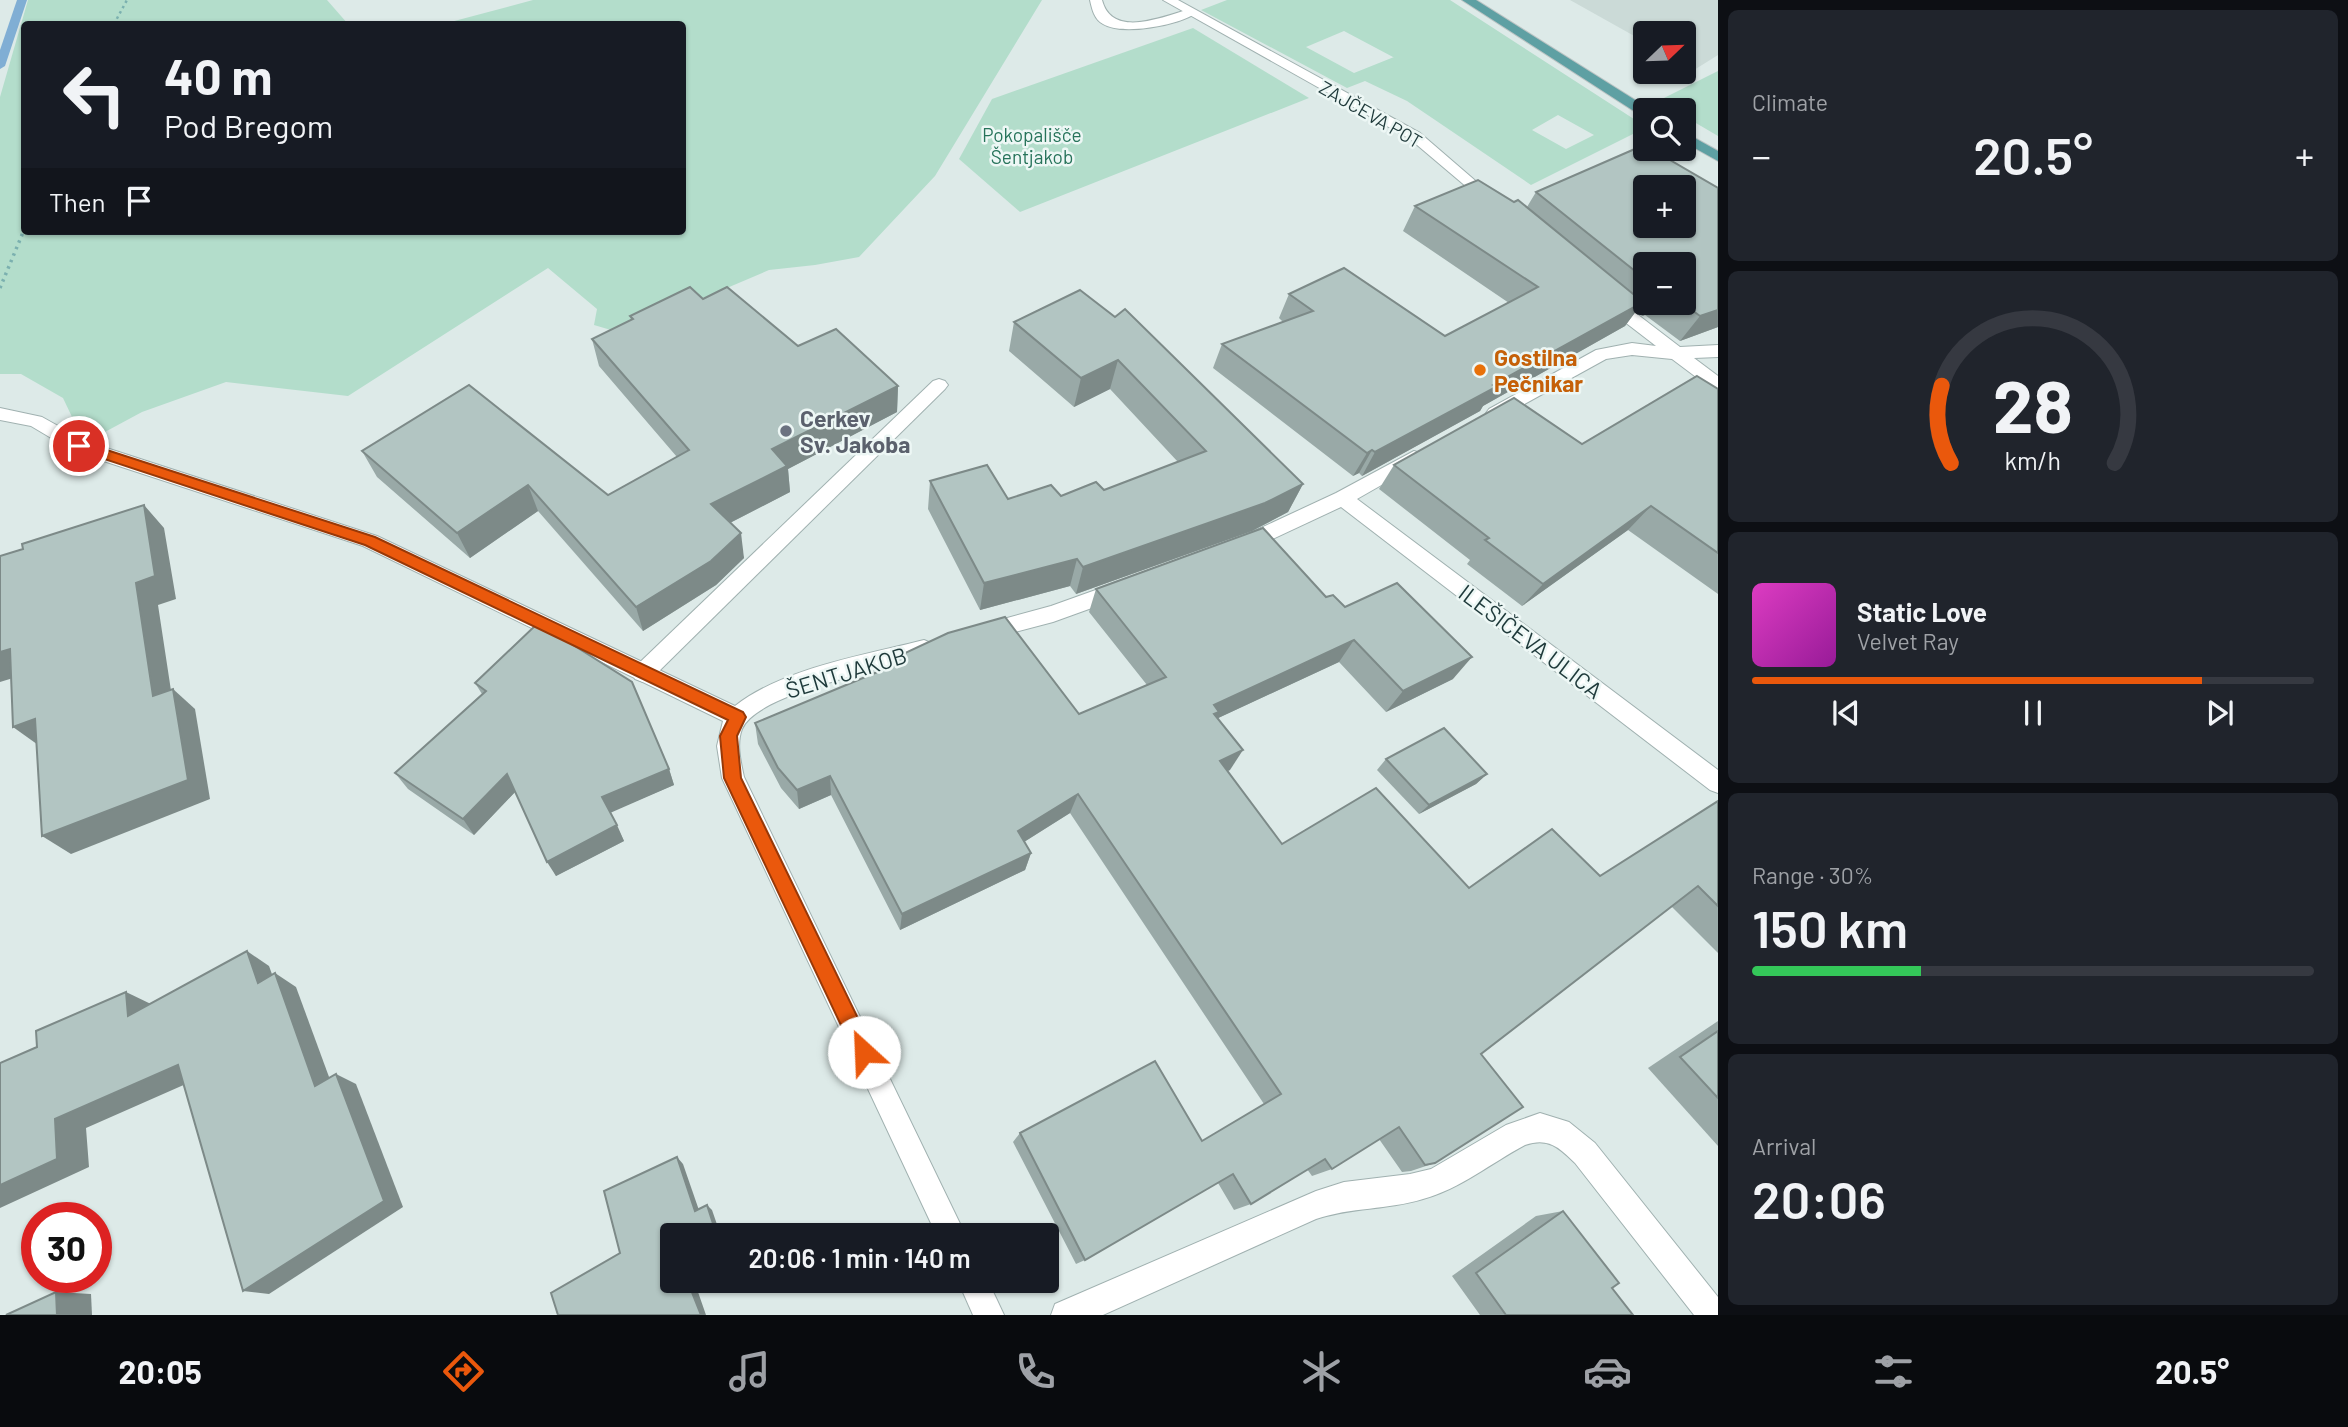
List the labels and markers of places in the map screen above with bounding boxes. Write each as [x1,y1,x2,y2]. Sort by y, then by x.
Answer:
place label: Gostilna Pečnikar [1494,343,1583,397]
marker: Gostilna Pečnikar [1472,362,1488,378]
place label: Cerkev Sv. Jakoba [800,404,910,458]
pin [49,416,109,476]
marker: Cerkev Sv. Jakoba [778,423,794,439]

